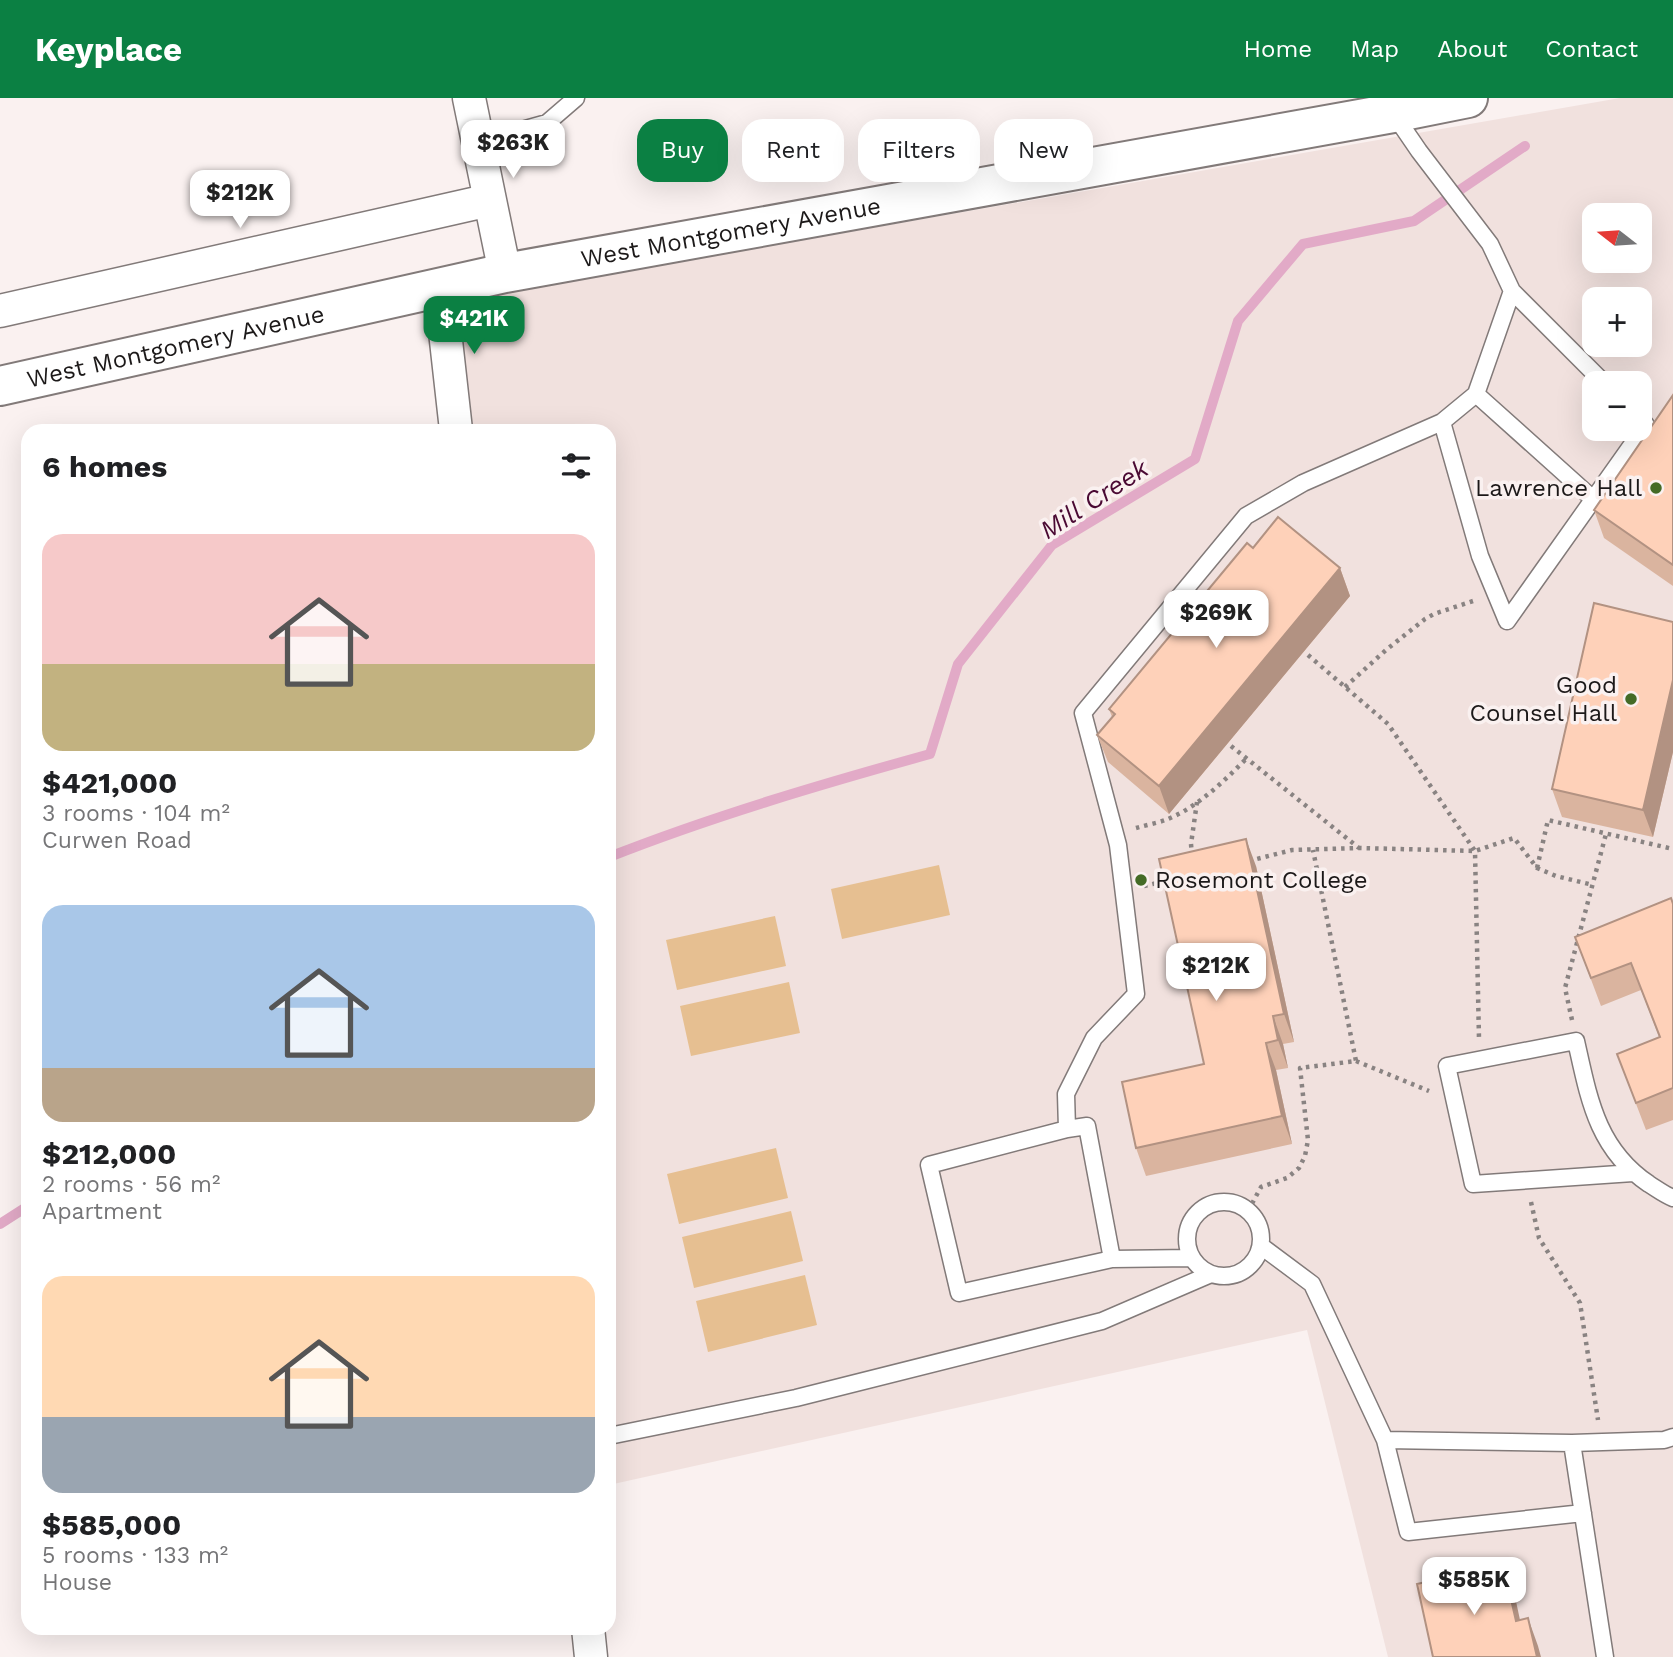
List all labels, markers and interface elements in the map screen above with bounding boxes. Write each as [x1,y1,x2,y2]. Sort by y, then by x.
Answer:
text: Keyplace [35,30,182,69]
text: Home [1244,35,1312,63]
text: Map [1350,35,1399,63]
text: About [1437,35,1507,63]
text: Contact [1545,35,1638,63]
chip: Buy [637,119,728,182]
chip: Rent [742,119,844,182]
chip: Filters [858,119,980,182]
chip: New [994,119,1093,182]
pin: $263K [464,120,562,180]
text: $263K [477,129,549,156]
pin: $212K [191,170,289,230]
text: $212K [206,179,274,206]
street label: West Montgomery Avenue [579,192,883,273]
north arrow [1582,203,1652,273]
map controls [1582,203,1652,441]
button: + [1582,287,1652,357]
pin: $421K [425,296,523,356]
street label: West Montgomery Avenue [24,300,327,394]
text: $421K [440,305,508,332]
button: − [1582,371,1652,441]
icon: filters [557,447,595,485]
text: 6 homes [42,449,167,484]
water label: Mill Creek [1034,452,1154,545]
place label: Lawrence Hall [1475,474,1643,502]
marker: Lawrence Hall [1648,480,1664,496]
icon: home [256,579,382,705]
pin: $269K [1167,590,1265,650]
text: $269K [1180,599,1252,626]
place label: Good Counsel Hall [1470,671,1618,727]
marker: Good Counsel Hall [1623,691,1639,707]
text: $421,000 [42,765,177,800]
text: 3 rooms · 104 m² [42,800,230,827]
text: Curwen Road [42,827,192,854]
place label: Rosemont College [1155,866,1368,894]
marker: Rosemont College [1133,872,1149,888]
pin: $212K [1167,944,1265,1003]
icon: home [256,950,382,1076]
text: $212K [1182,952,1250,979]
text: $212,000 [42,1136,176,1171]
text: 2 rooms · 56 m² [42,1171,220,1198]
text: Apartment [42,1198,162,1225]
icon: home [256,1321,382,1447]
text: $585,000 [42,1507,181,1542]
text: 5 rooms · 133 m² [42,1542,228,1569]
pin: $585K [1425,1558,1523,1617]
text: $585K [1438,1566,1510,1593]
text: House [42,1569,112,1596]

